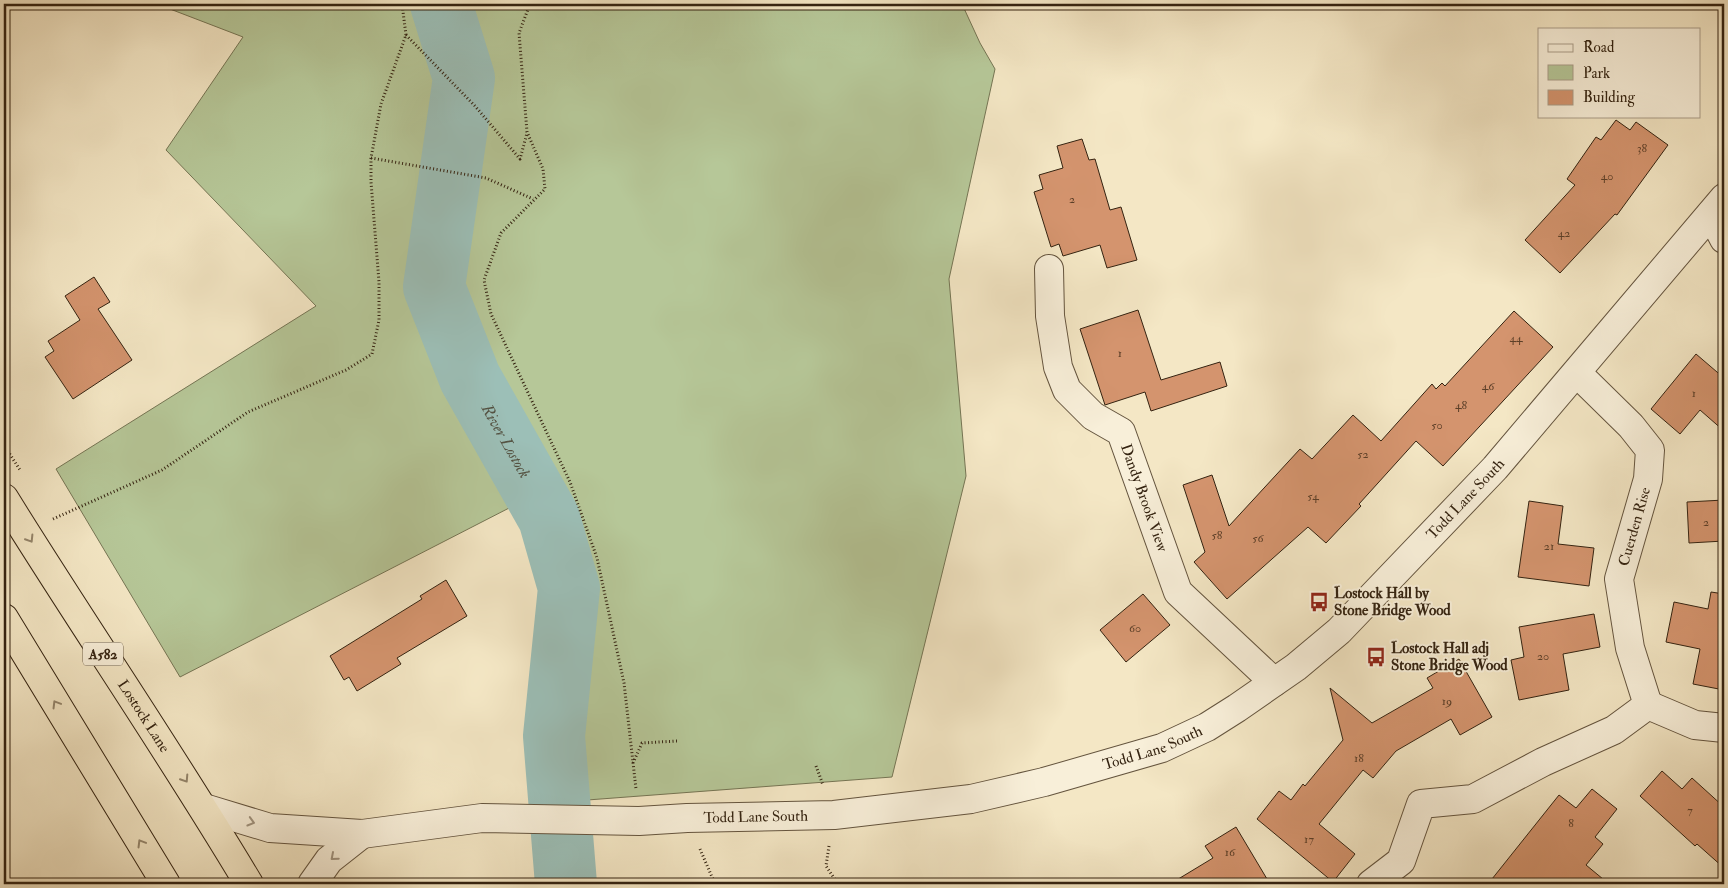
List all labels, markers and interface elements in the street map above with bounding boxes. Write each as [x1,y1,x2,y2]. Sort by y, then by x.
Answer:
legend [1538,28,1700,118]
text: Road [1583,38,1615,57]
text: Park [1583,64,1610,83]
text: Building [1583,88,1635,107]
house number: 38 [1637,141,1647,156]
house number: 40 [1601,169,1613,184]
house number: 2 [1069,192,1075,207]
house number: 42 [1558,226,1570,241]
house number: 44 [1510,331,1523,346]
house number: 1 [1118,346,1122,361]
house number: 46 [1482,379,1495,394]
house number: 1 [1692,386,1696,401]
house number: 48 [1455,398,1467,413]
water label: River Lostock [476,400,535,482]
house number: 50 [1431,418,1443,433]
street label: Dandy Brook View [1116,441,1173,555]
house number: 52 [1357,447,1369,462]
street label: Todd Lane South [1422,454,1509,543]
street label: Cuerden Rise [1614,485,1655,568]
house number: 54 [1307,489,1319,504]
house number: 2 [1703,515,1709,530]
house number: 58 [1212,528,1223,543]
house number: 56 [1252,531,1265,546]
one-way arrow [23,534,33,543]
house number: 21 [1544,539,1554,554]
place label: Lostock Hall by Stone Bridge Wood [1334,584,1451,621]
bus stop icon: Lostock Hall by Stone Bridge Wood [1308,591,1330,613]
house number: 60 [1129,621,1141,636]
place label: Lostock Hall adj Stone Bridge Wood [1391,639,1508,676]
road number: A582 [83,642,123,666]
bus stop icon: Lostock Hall adj Stone Bridge Wood [1365,646,1387,668]
house number: 20 [1537,649,1549,664]
street label: Lostock Lane [113,676,174,756]
house number: 19 [1442,694,1452,709]
one-way arrow [53,700,63,709]
street label: Todd Lane South [1100,721,1205,774]
house number: 18 [1354,751,1364,766]
one-way arrow [178,773,188,782]
house number: 7 [1687,803,1693,818]
street label: Todd Lane South [703,806,808,827]
house number: 8 [1568,816,1574,831]
one-way arrow [246,817,254,827]
house number: 17 [1304,832,1314,847]
one-way arrow [137,839,147,848]
house number: 16 [1225,845,1236,860]
one-way arrow [331,851,340,859]

